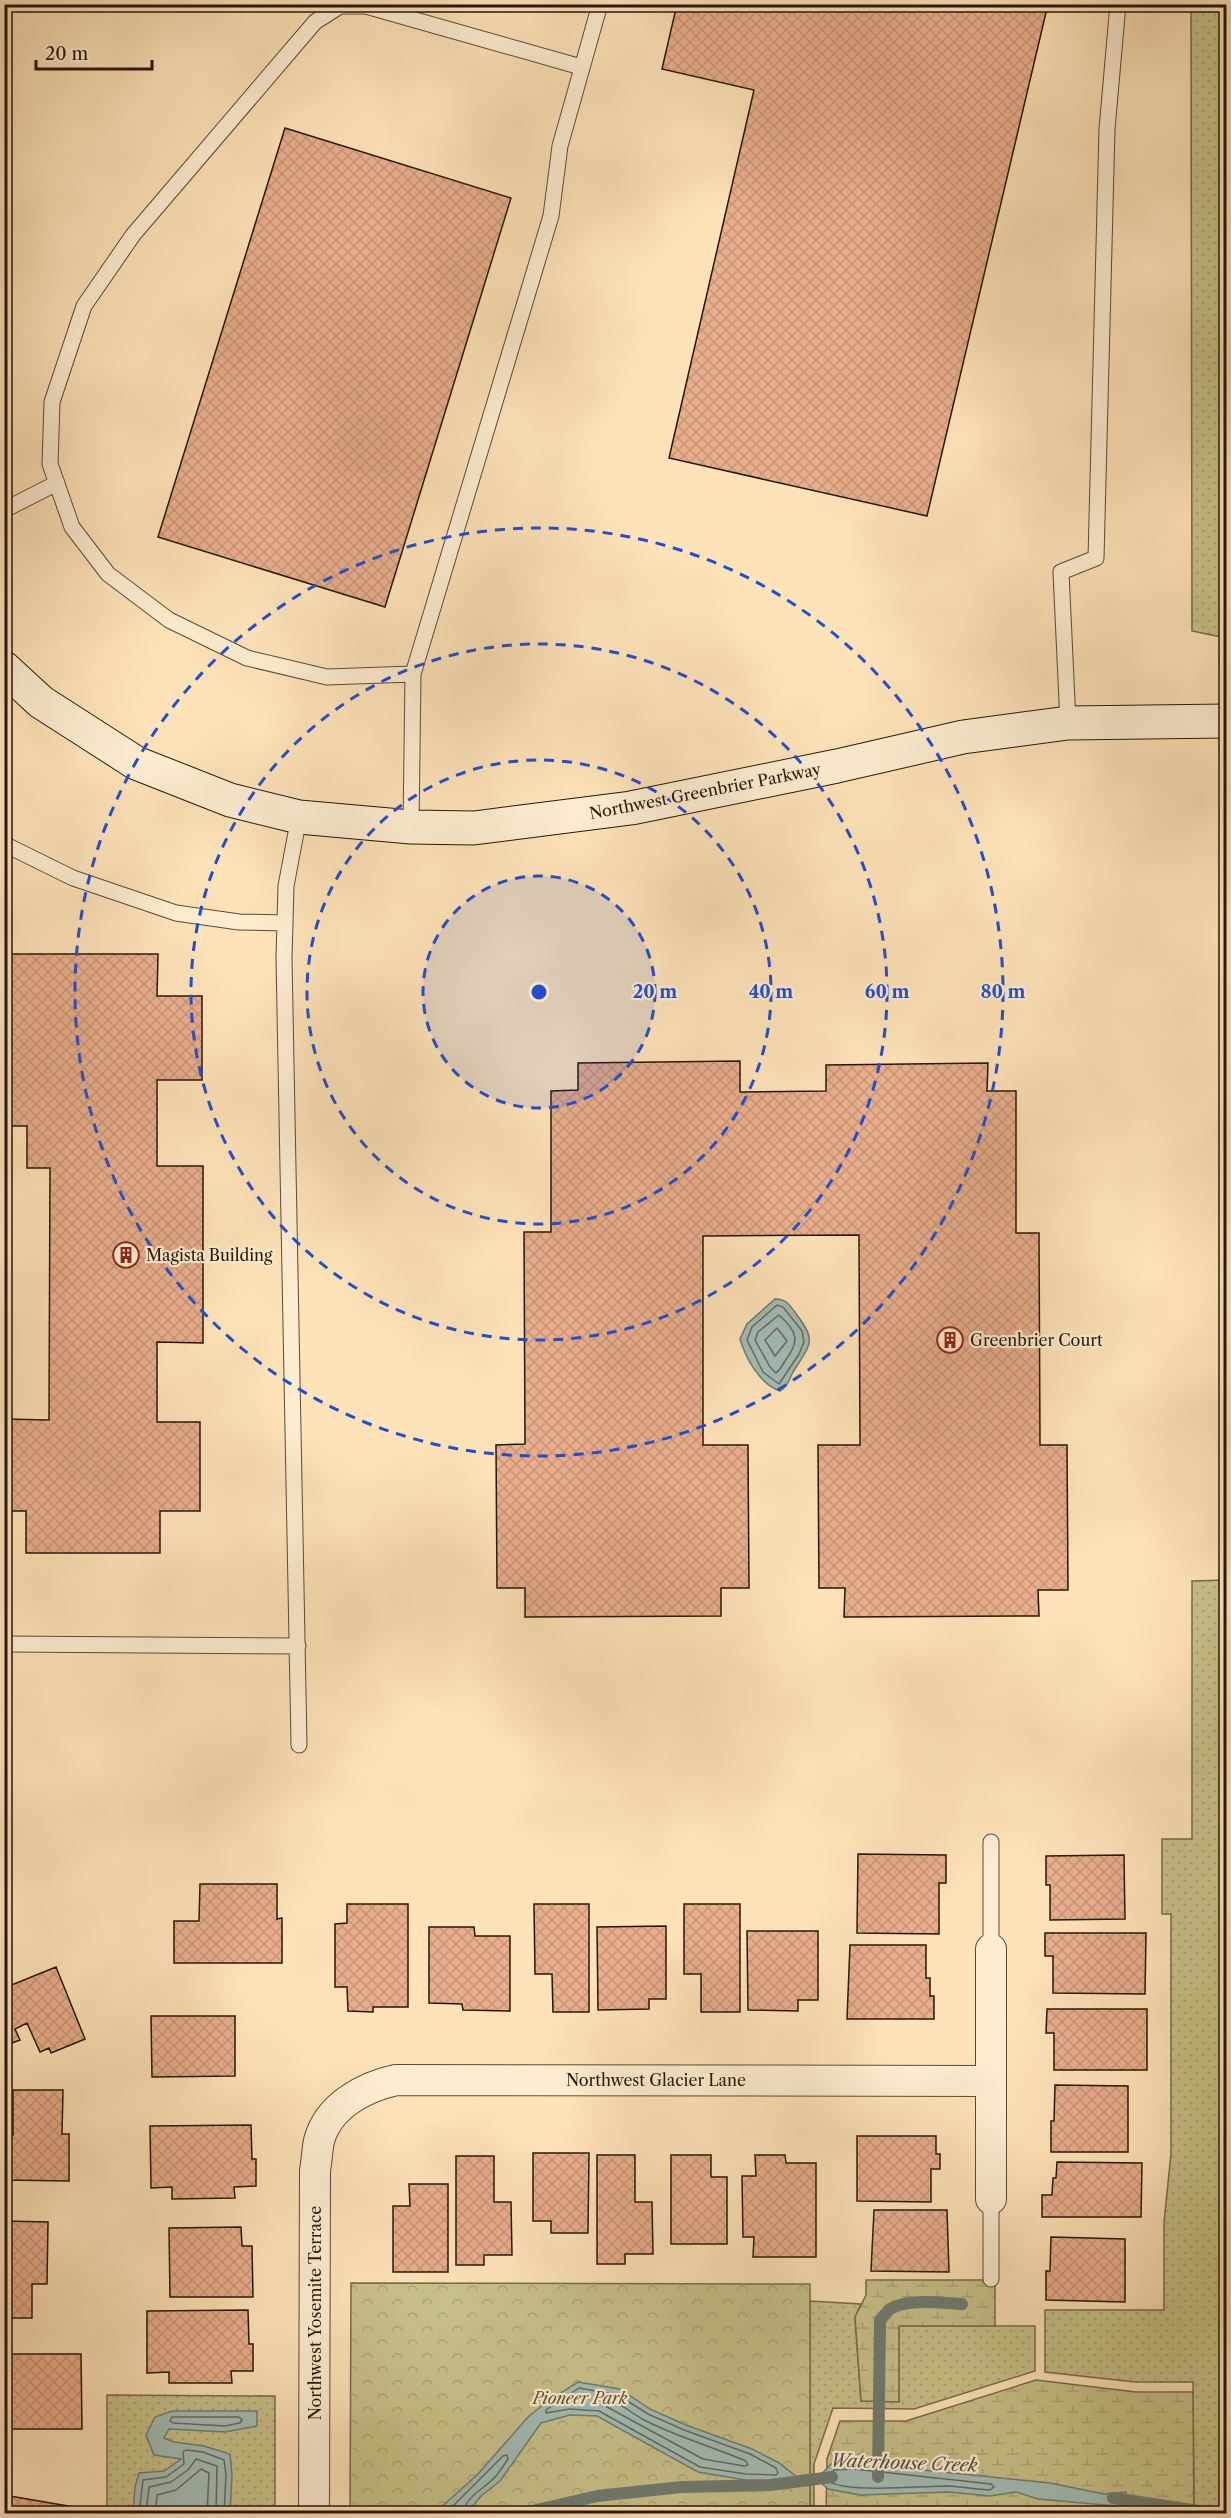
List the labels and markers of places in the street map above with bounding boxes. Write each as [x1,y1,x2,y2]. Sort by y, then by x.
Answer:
centre of rings [529,982,549,1002]
building icon: Magista Building [111,1240,141,1270]
place label: Magista Building [146,1245,273,1265]
building icon: Greenbrier Court [935,1325,965,1355]
place label: Greenbrier Court [970,1330,1103,1350]

